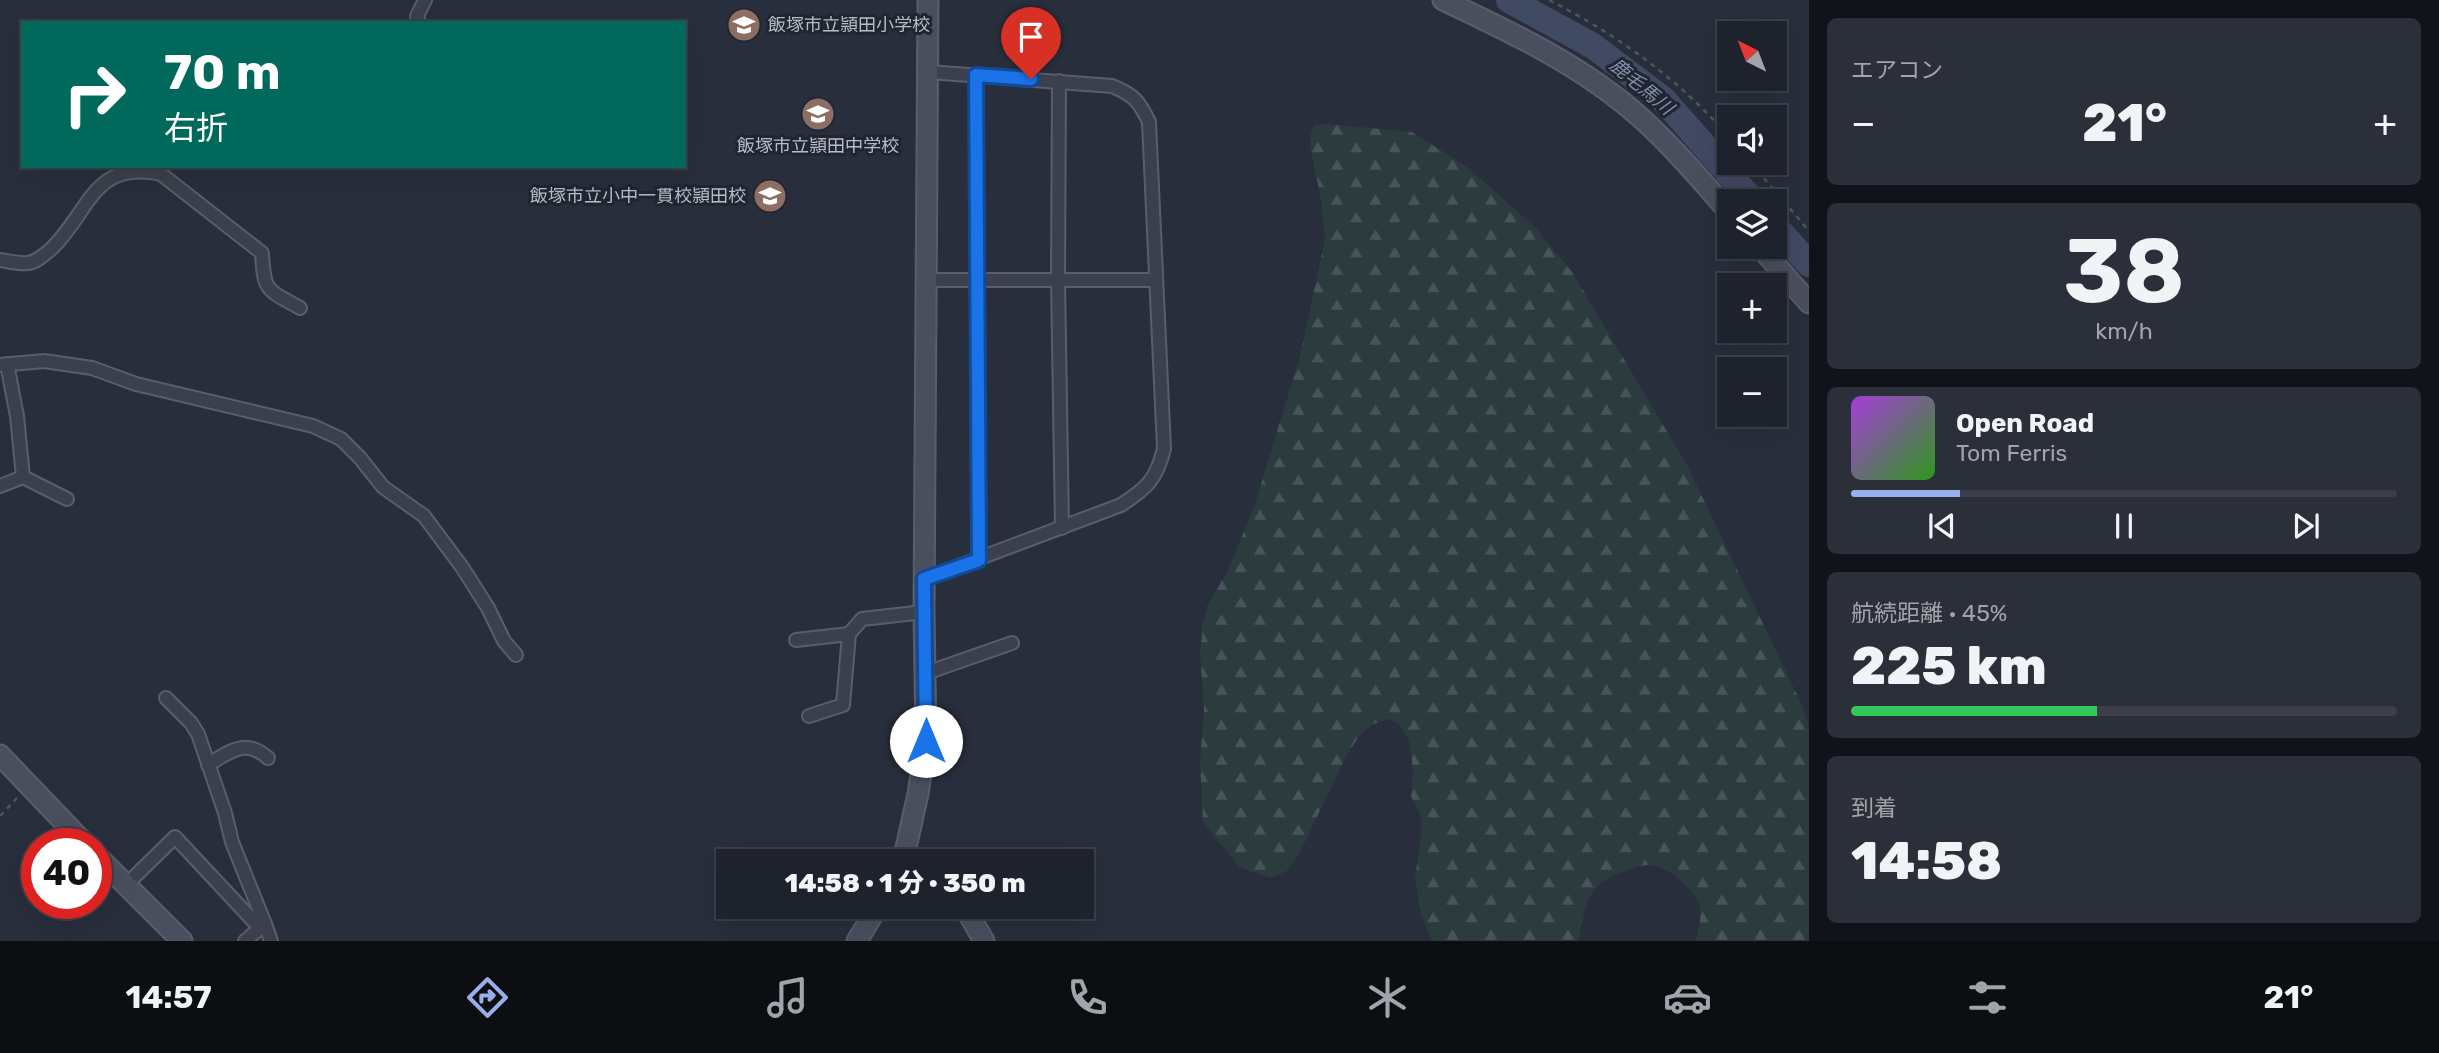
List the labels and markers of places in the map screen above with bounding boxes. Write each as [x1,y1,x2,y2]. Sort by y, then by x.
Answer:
school or university icon: 飯塚市立頴田小学校 [725,6,763,44]
pin [1001,7,1061,79]
place label: 飯塚市立頴田小学校 [768,14,930,36]
school or university icon: 飯塚市立頴田中学校 [799,95,837,133]
place label: 飯塚市立頴田中学校 [737,135,899,157]
school or university icon: 飯塚市立小中一貫校頴田校 [751,177,789,215]
place label: 飯塚市立小中一貫校頴田校 [530,185,746,207]

